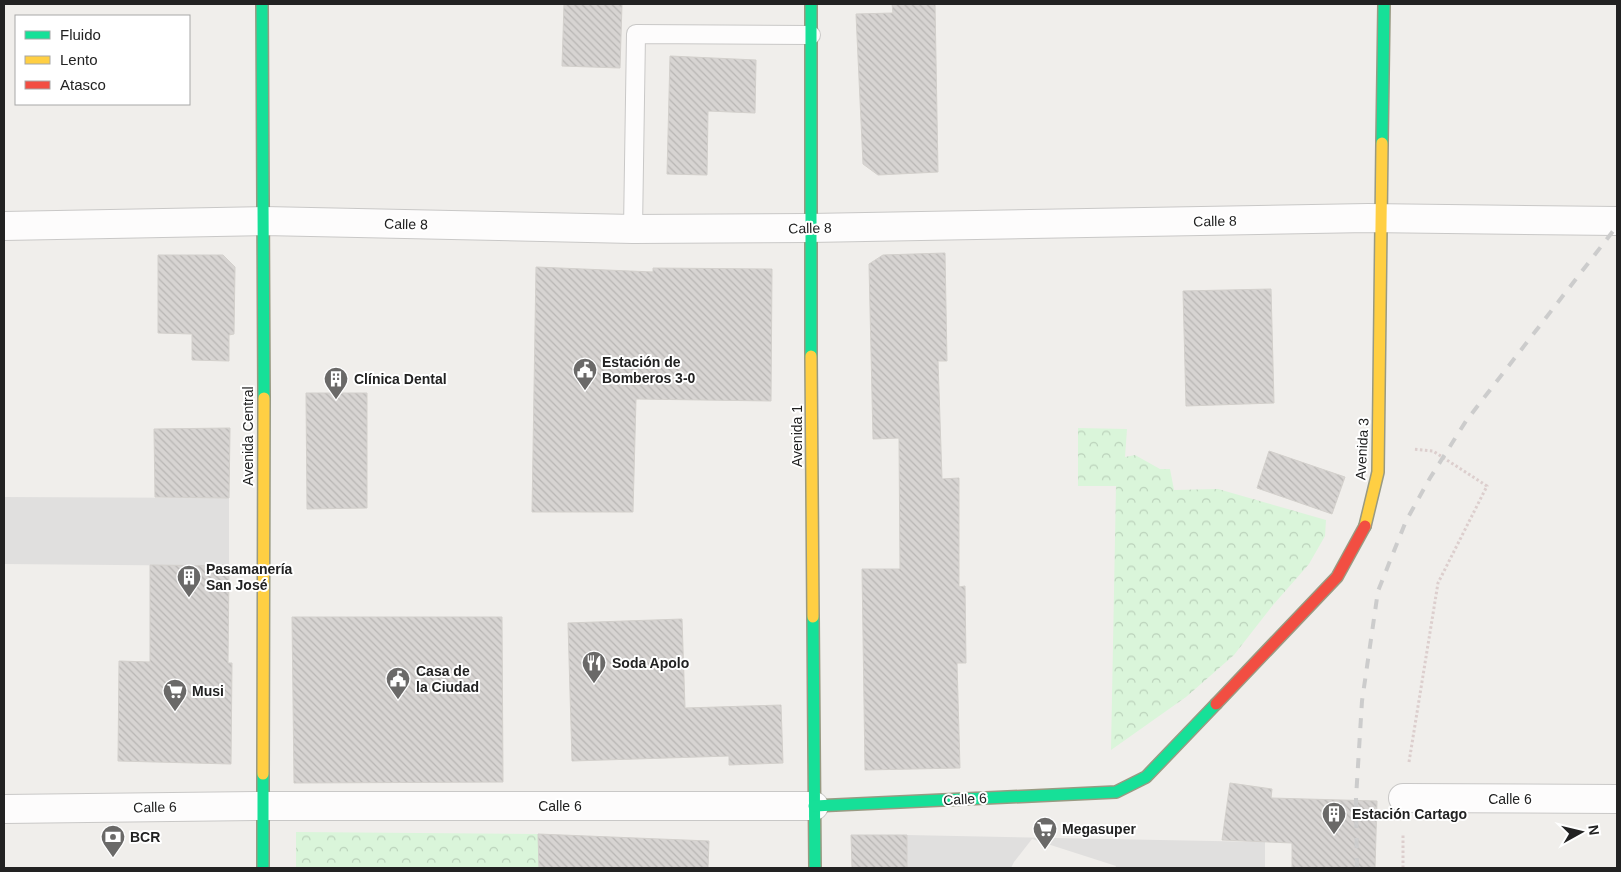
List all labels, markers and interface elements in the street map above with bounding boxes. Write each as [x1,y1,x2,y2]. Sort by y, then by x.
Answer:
legend [15,15,190,105]
text: Fluido [60,26,101,43]
text: Lento [60,51,98,68]
text: Atasco [60,76,106,93]
street label: Calle 8 [1193,213,1237,229]
street label: Calle 8 [384,216,428,232]
street label: Calle 8 [788,220,832,236]
place label: Estación de Bomberos 3-0 [602,354,696,386]
public building icon: Estación de Bomberos 3-0 [572,357,598,391]
building icon: Clínica Dental [323,366,349,400]
place label: Clínica Dental [354,371,447,387]
street label: Avenida Central [240,386,256,486]
street label: Avenida 1 [789,405,805,467]
street label: Avenida 3 [1352,417,1372,480]
place label: Pasamanería San José [206,561,293,593]
building icon: Pasamanería San José [176,564,202,598]
restaurant icon: Soda Apolo [581,650,607,684]
place label: Soda Apolo [612,655,689,671]
place label: Casa de la Ciudad [416,663,479,695]
public building icon: Casa de la Ciudad [385,666,411,700]
supermarket icon: Musi [162,678,188,712]
place label: Musi [192,683,224,699]
street label: Calle 6 [943,790,987,808]
street label: Calle 6 [1488,791,1532,807]
street label: Calle 6 [538,798,582,814]
street label: Calle 6 [133,799,177,815]
building icon: Estación Cartago [1321,801,1347,835]
place label: Estación Cartago [1352,806,1467,822]
north arrow [1556,807,1606,857]
supermarket icon: Megasuper [1032,816,1058,850]
place label: Megasuper [1062,821,1136,837]
bank icon: BCR [100,824,126,858]
text: N [1585,824,1603,836]
place label: BCR [130,829,160,845]

